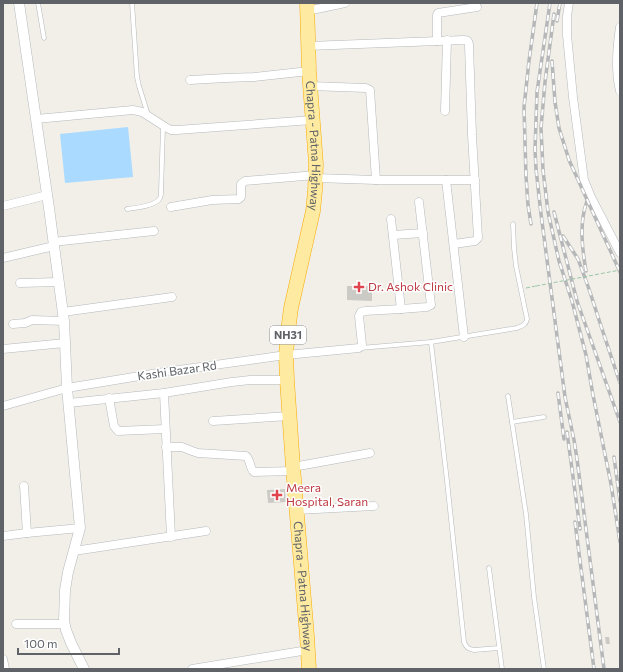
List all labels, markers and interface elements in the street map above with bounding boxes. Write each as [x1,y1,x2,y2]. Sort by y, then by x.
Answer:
street label: Chapra - Patna Highway [304,80,324,212]
place label: Dr. Ashok Clinic [368,279,453,293]
marker: Dr. Ashok Clinic [353,281,365,293]
road number: NH31 [270,326,306,344]
street label: Kashi Bazar Rd [136,358,218,383]
place label: Meera Hospital, Saran [286,480,368,508]
marker: Meera Hospital, Saran [271,489,283,501]
street label: Chapra - Patna Highway [292,520,316,652]
scale bar [18,630,119,656]
text: 100 m [24,636,58,650]

